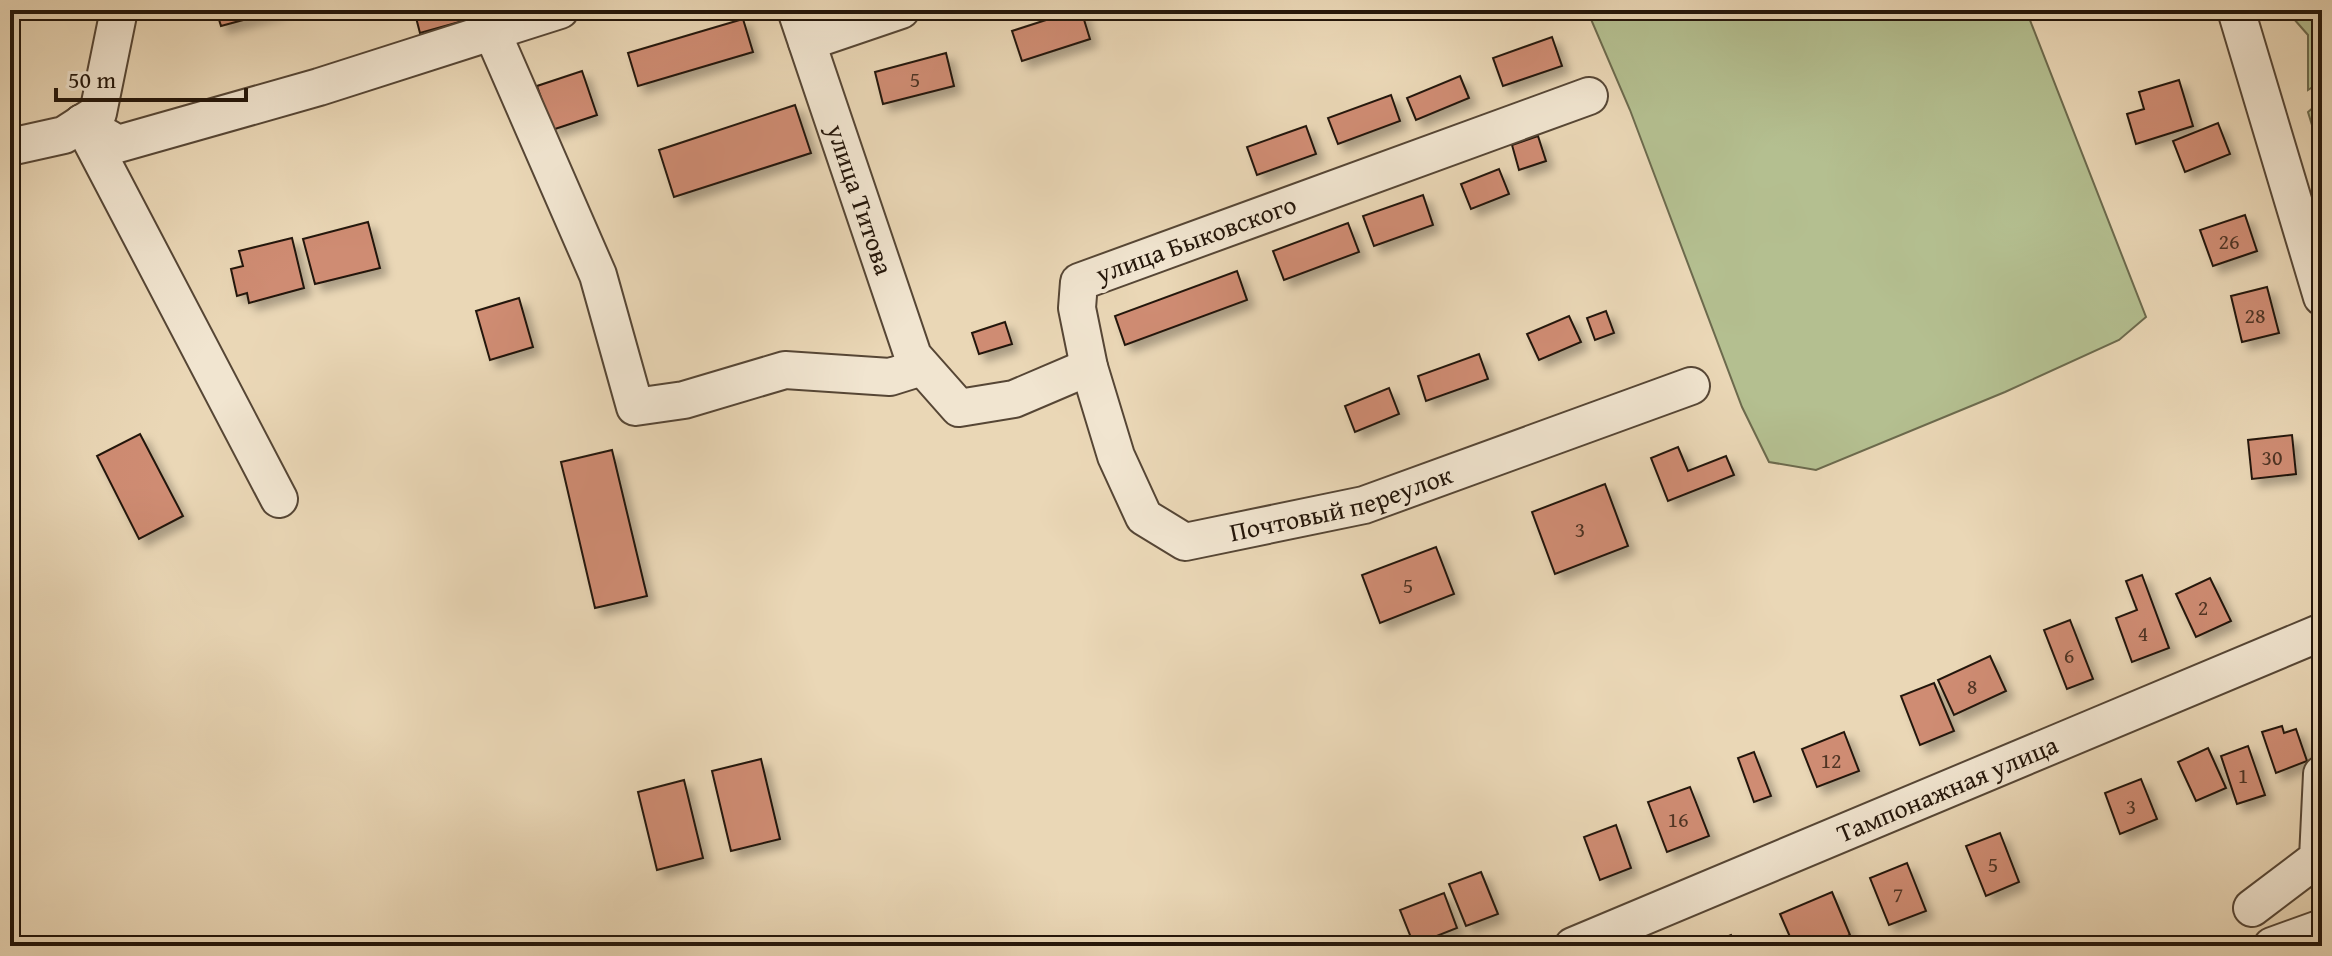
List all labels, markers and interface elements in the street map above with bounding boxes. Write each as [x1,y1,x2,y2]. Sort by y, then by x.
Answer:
scale bar [56,52,246,102]
text: 50 m [68,62,116,97]
house number: 5 [910,63,920,95]
street label: улица Титова [817,118,904,280]
street label: улица Быковского [1089,184,1302,293]
house number: 26 [2218,225,2240,257]
house number: 28 [2244,299,2266,331]
house number: 30 [2261,441,2283,473]
street label: Почтовый переулок [1226,454,1458,551]
house number: 3 [1575,513,1585,545]
house number: 5 [1403,569,1413,601]
house number: 2 [2198,591,2208,623]
house number: 4 [2138,617,2148,649]
house number: 6 [2064,639,2074,671]
house number: 8 [1967,670,1977,702]
street label: Тампонажная улица [1831,725,2064,852]
house number: 12 [1820,744,1842,776]
house number: 1 [2238,759,2248,791]
house number: 3 [2126,790,2136,822]
house number: 16 [1667,803,1689,835]
house number: 5 [1988,848,1998,880]
house number: 7 [1893,878,1903,910]

